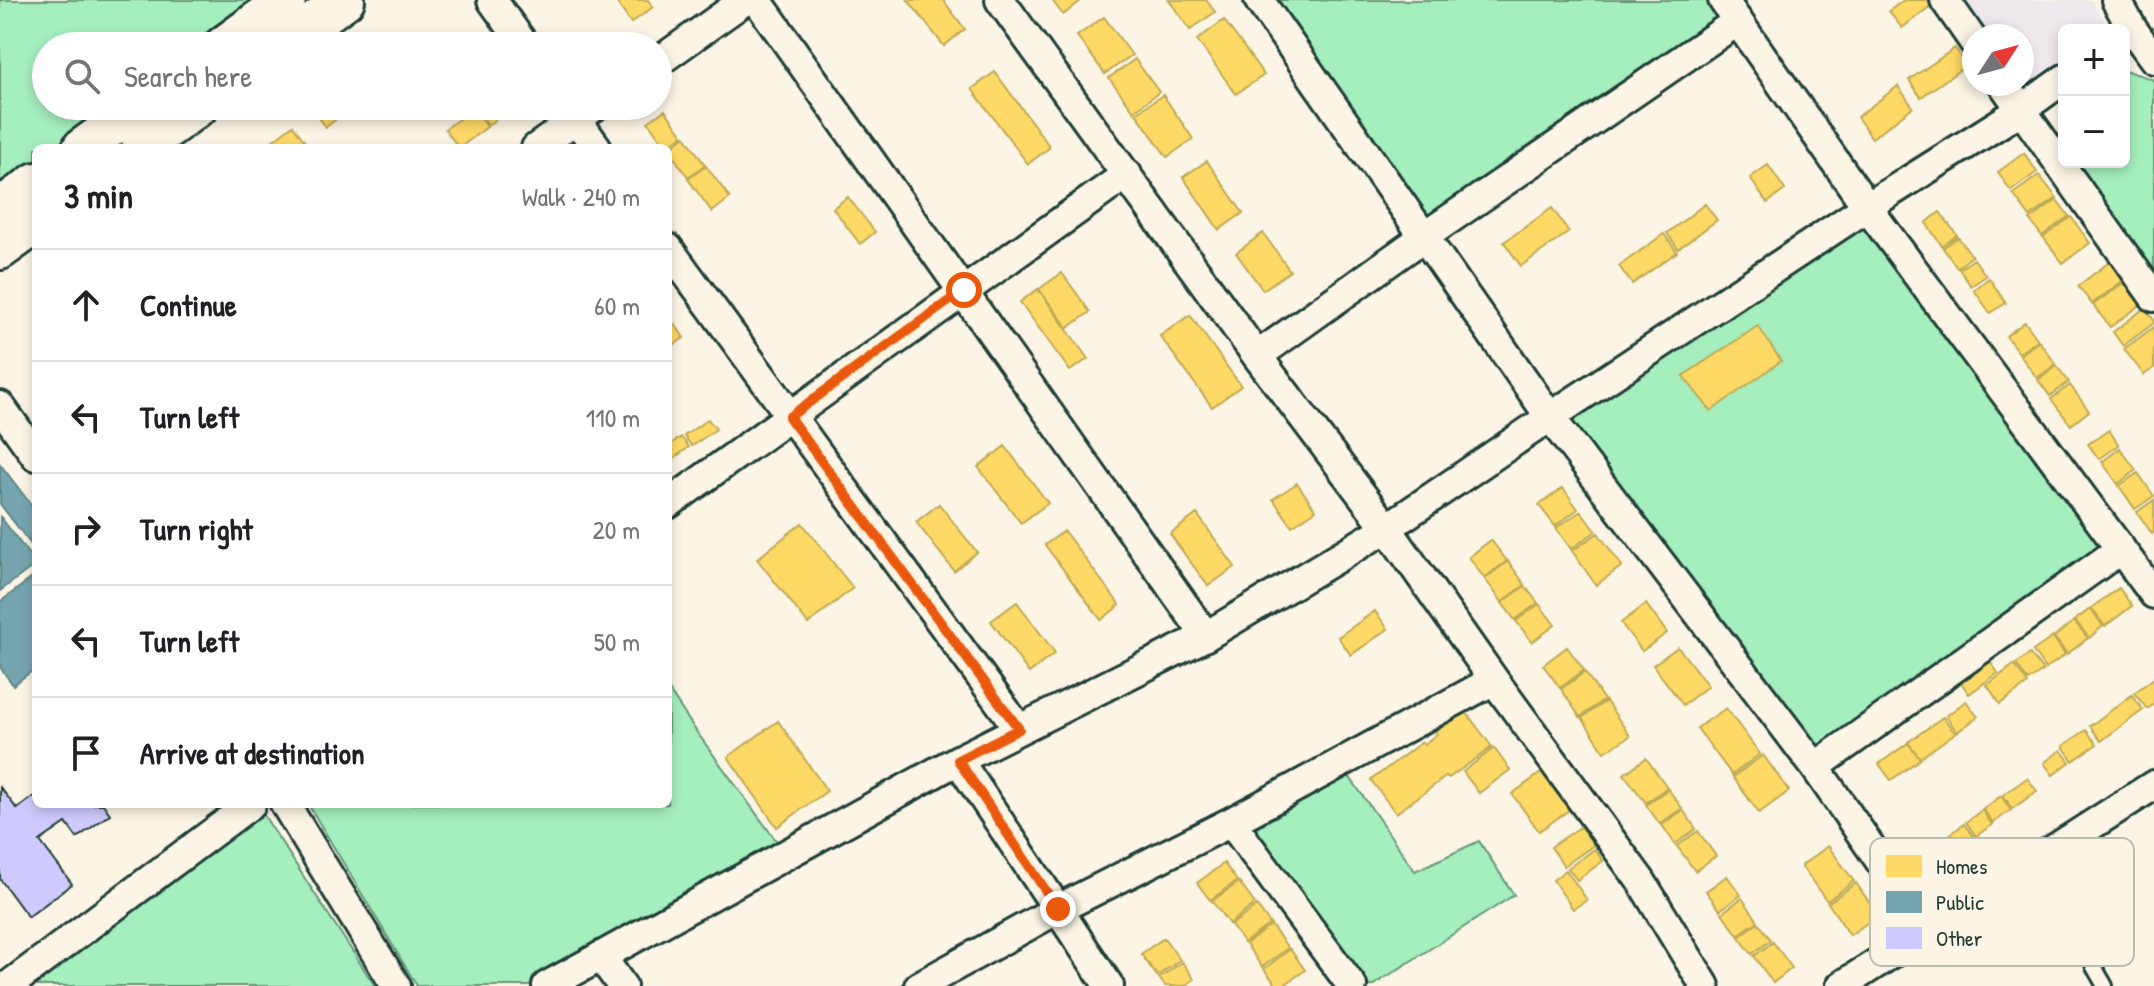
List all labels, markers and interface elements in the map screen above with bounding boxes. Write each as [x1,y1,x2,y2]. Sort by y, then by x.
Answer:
north arrow [1962,24,2034,96]
map controls [2058,24,2130,168]
button: + [2058,24,2130,96]
search box [32,32,672,120]
icon: search [60,54,104,98]
text: Search here [124,56,252,96]
button: − [2058,96,2130,168]
text: 3 min [64,173,133,219]
text: Walk · 240 m [522,179,640,214]
route start [946,272,982,308]
icon: ahead [64,283,108,327]
text: Continue [140,285,237,325]
text: 60 m [594,288,640,323]
icon: left [64,395,108,439]
text: Turn left [140,397,239,437]
text: 110 m [586,400,640,435]
icon: right [64,507,108,551]
text: Turn right [140,509,253,549]
text: 20 m [593,512,640,547]
icon: left [64,619,108,663]
text: Turn left [140,621,239,661]
text: 50 m [594,624,640,659]
icon: arrive [64,731,108,775]
text: Arrive at destination [140,733,365,773]
legend [1870,838,2134,966]
text: Homes [1936,851,1987,881]
text: Public [1936,887,1984,917]
route end [1040,891,1076,927]
text: Other [1936,923,1983,953]

